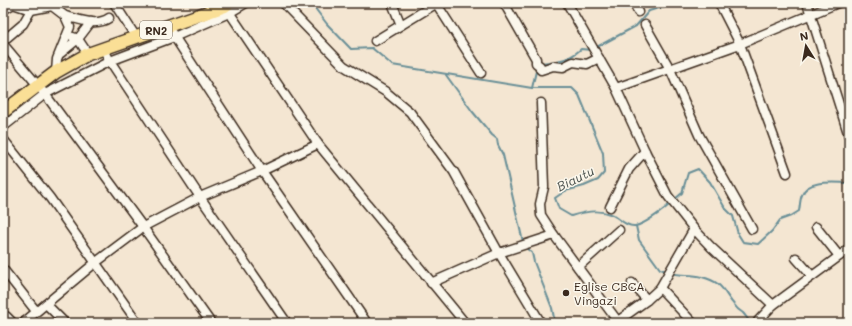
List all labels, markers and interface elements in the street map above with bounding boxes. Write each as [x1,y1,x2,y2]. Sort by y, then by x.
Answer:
road number: RN2 [140,21,172,39]
north arrow [786,26,826,66]
text: N [798,28,810,44]
water label: Biautu [553,162,597,194]
place label: Eglise CBCA Vingazi [574,278,645,308]
marker: Eglise CBCA Vingazi [561,288,571,298]

